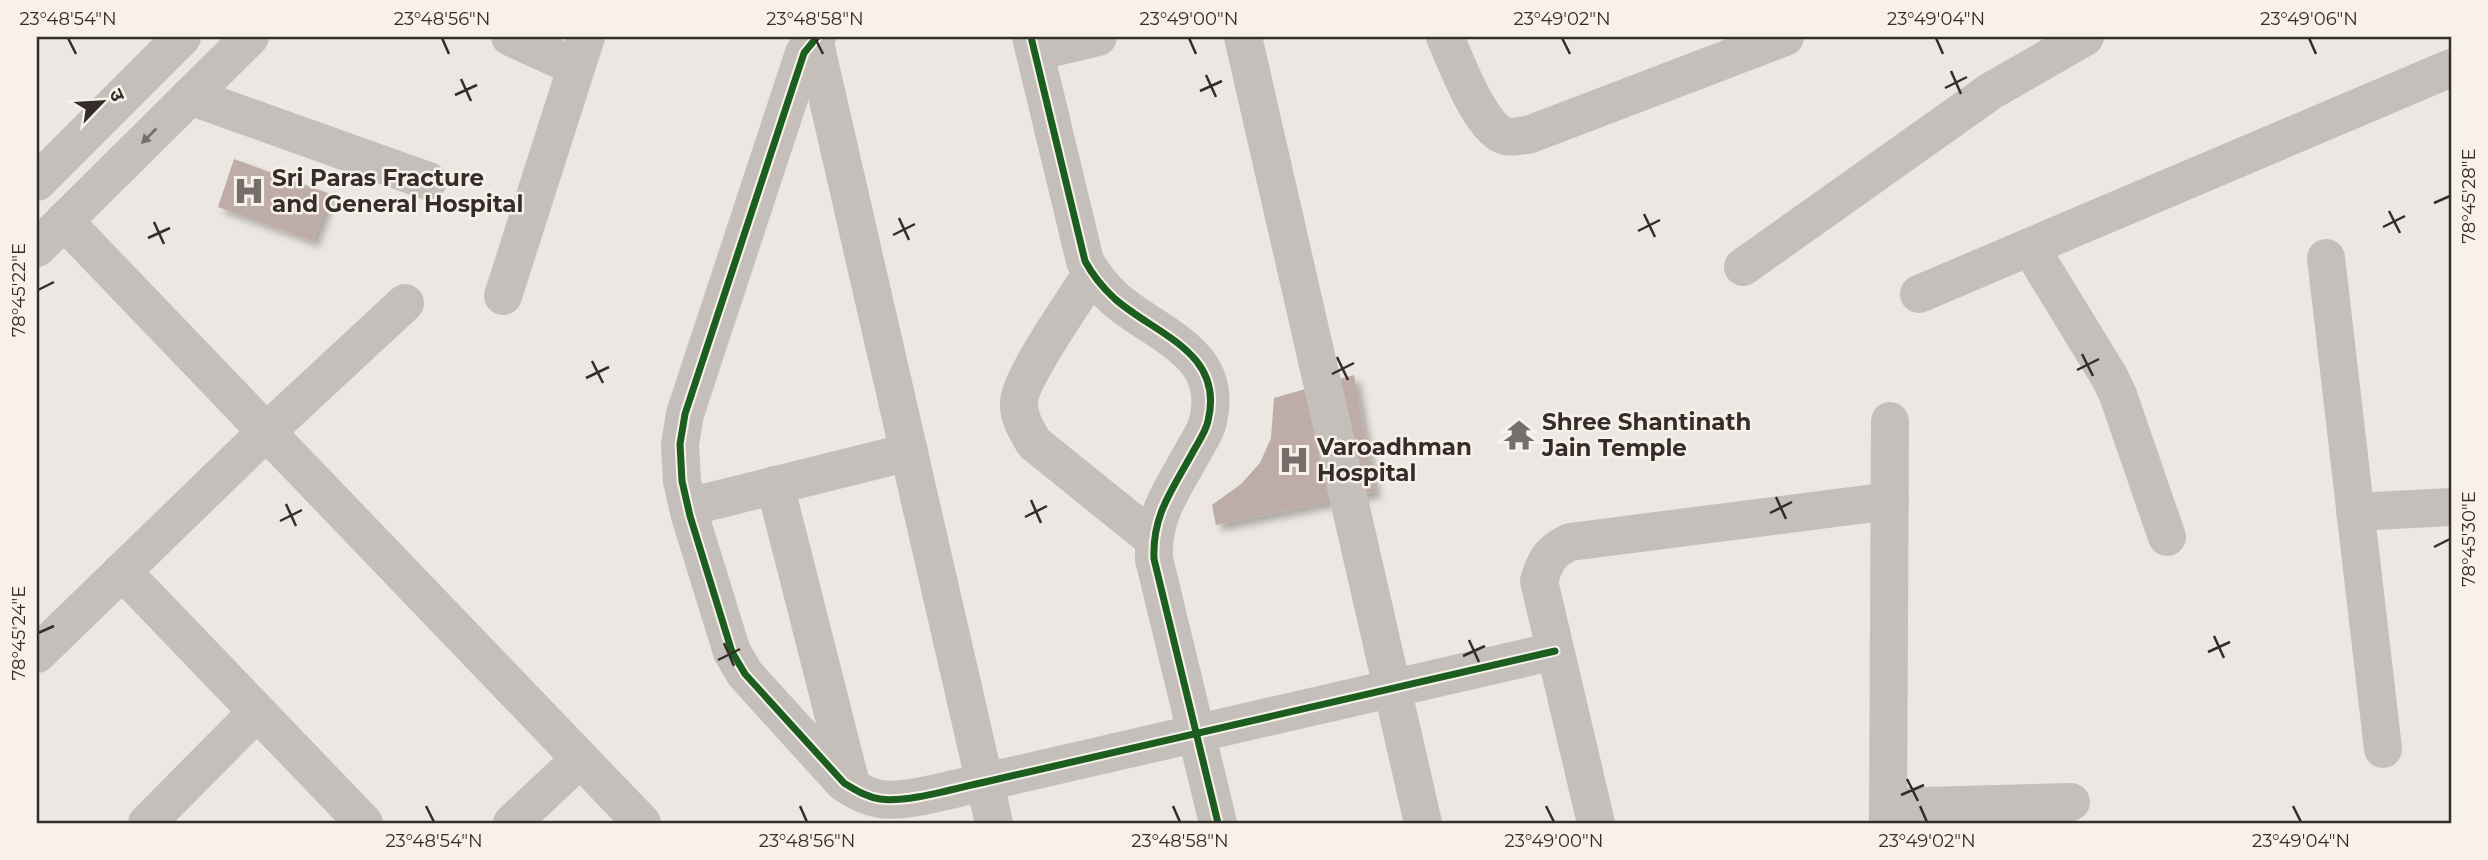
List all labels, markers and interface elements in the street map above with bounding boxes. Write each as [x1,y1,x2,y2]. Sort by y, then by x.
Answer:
text: 23°48'54"N [19,8,117,30]
text: 23°48'56"N [394,8,490,30]
text: 23°48'58"N [766,8,864,30]
text: 23°49'00"N [1140,8,1238,30]
text: 23°49'02"N [1513,8,1611,30]
text: 23°49'04"N [1887,8,1985,30]
text: 23°49'06"N [2260,8,2358,30]
north arrow [66,66,136,136]
text: उ [104,85,130,106]
one-way arrow [141,128,158,145]
text: 78°45'28"E [2458,148,2480,244]
place label: Sri Paras Fracture and General Hospital [272,164,523,218]
hospital icon: Sri Paras Fracture and General Hospital [232,174,266,208]
text: 78°45'22"E [8,243,30,337]
place label: Shree Shantinath Jain Temple [1541,408,1751,462]
temple icon: Shree Shantinath Jain Temple [1502,418,1536,452]
place label: Varoadhman Hospital [1316,433,1472,487]
hospital icon: Varoadhman Hospital [1277,443,1311,477]
text: 78°45'30"E [2458,491,2480,587]
text: 78°45'24"E [8,586,30,680]
text: 23°48'54"N [385,830,483,852]
text: 23°48'56"N [759,830,855,852]
text: 23°48'58"N [1131,830,1229,852]
text: 23°49'00"N [1505,830,1603,852]
text: 23°49'02"N [1878,830,1976,852]
text: 23°49'04"N [2252,830,2350,852]

